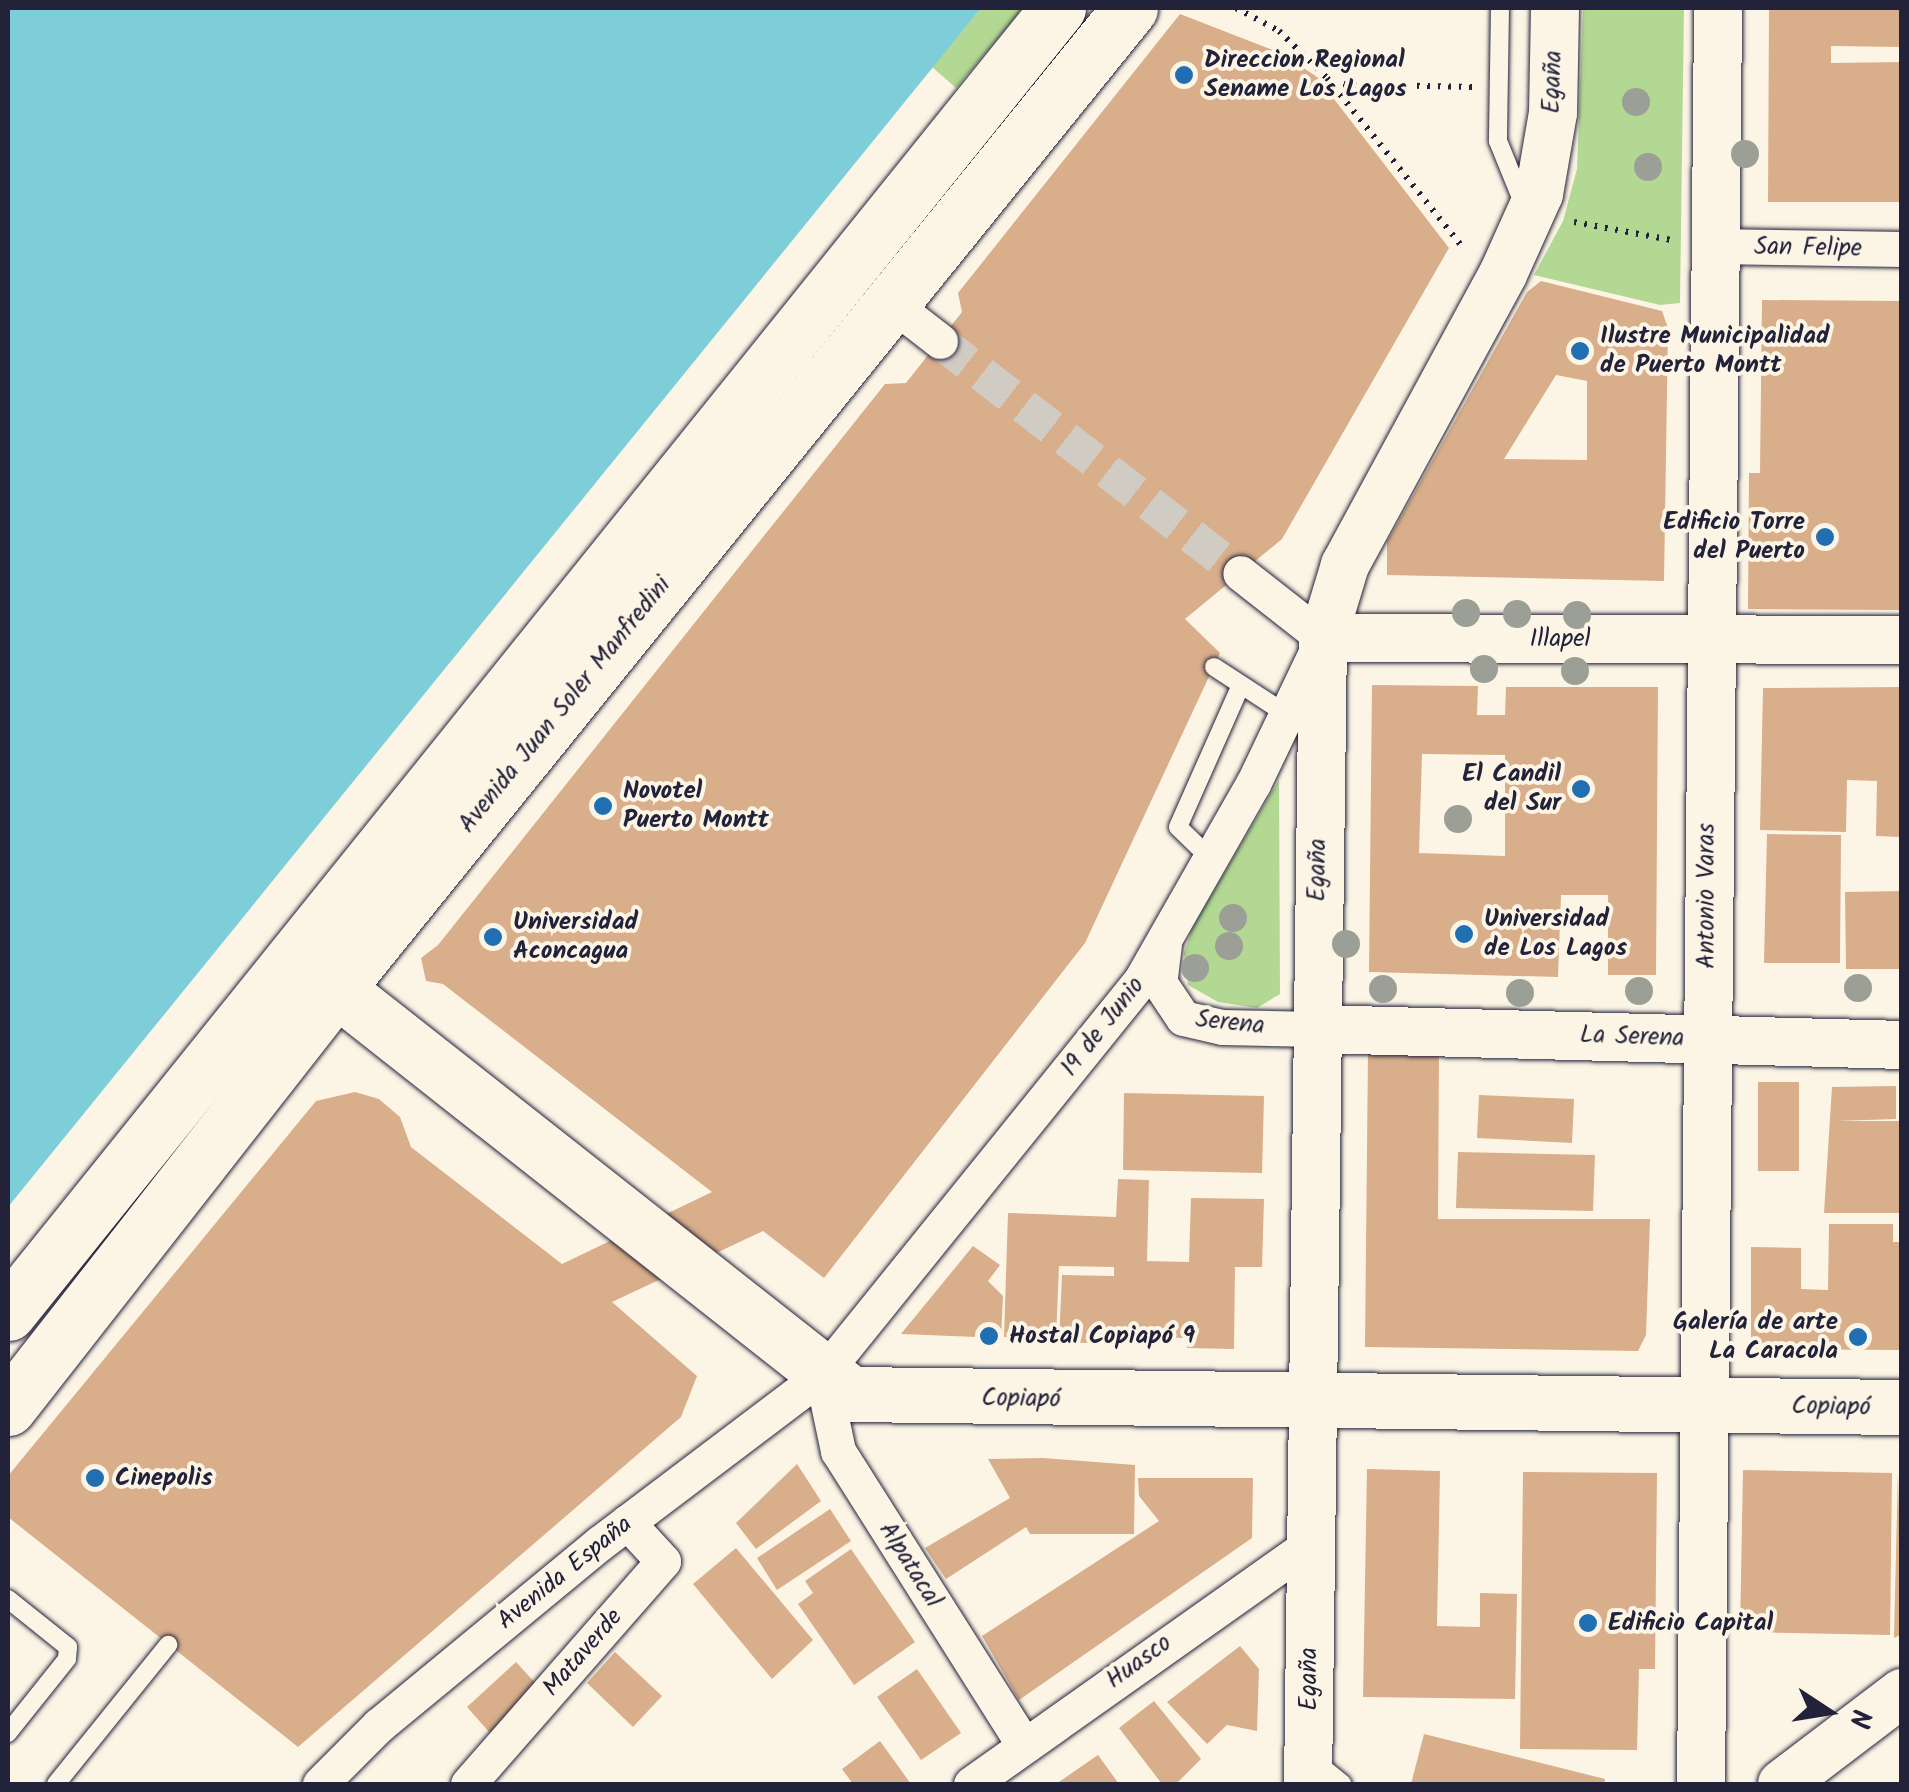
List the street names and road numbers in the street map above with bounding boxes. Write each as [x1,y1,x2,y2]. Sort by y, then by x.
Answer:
street label: Egaña [1537,50,1569,114]
street label: San Felipe [1754,232,1862,264]
street label: Avenida Juan Soler Manfredini [452,571,678,839]
street label: Illapel [1529,624,1591,654]
street label: Antonio Varas [1692,823,1722,969]
street label: Egaña [1302,838,1334,902]
street label: 19 de Junio [1055,971,1151,1083]
street label: Serena [1194,1004,1266,1042]
street label: La Serena [1579,1020,1685,1054]
street label: Copiapó [981,1383,1061,1415]
street label: Copiapó [1791,1391,1871,1423]
street label: Avenida España [492,1510,638,1636]
street label: Alpatacal [872,1517,948,1613]
street label: Mataverde [537,1603,629,1703]
street label: Huasco [1100,1628,1178,1696]
street label: Egaña [1294,1647,1324,1711]

